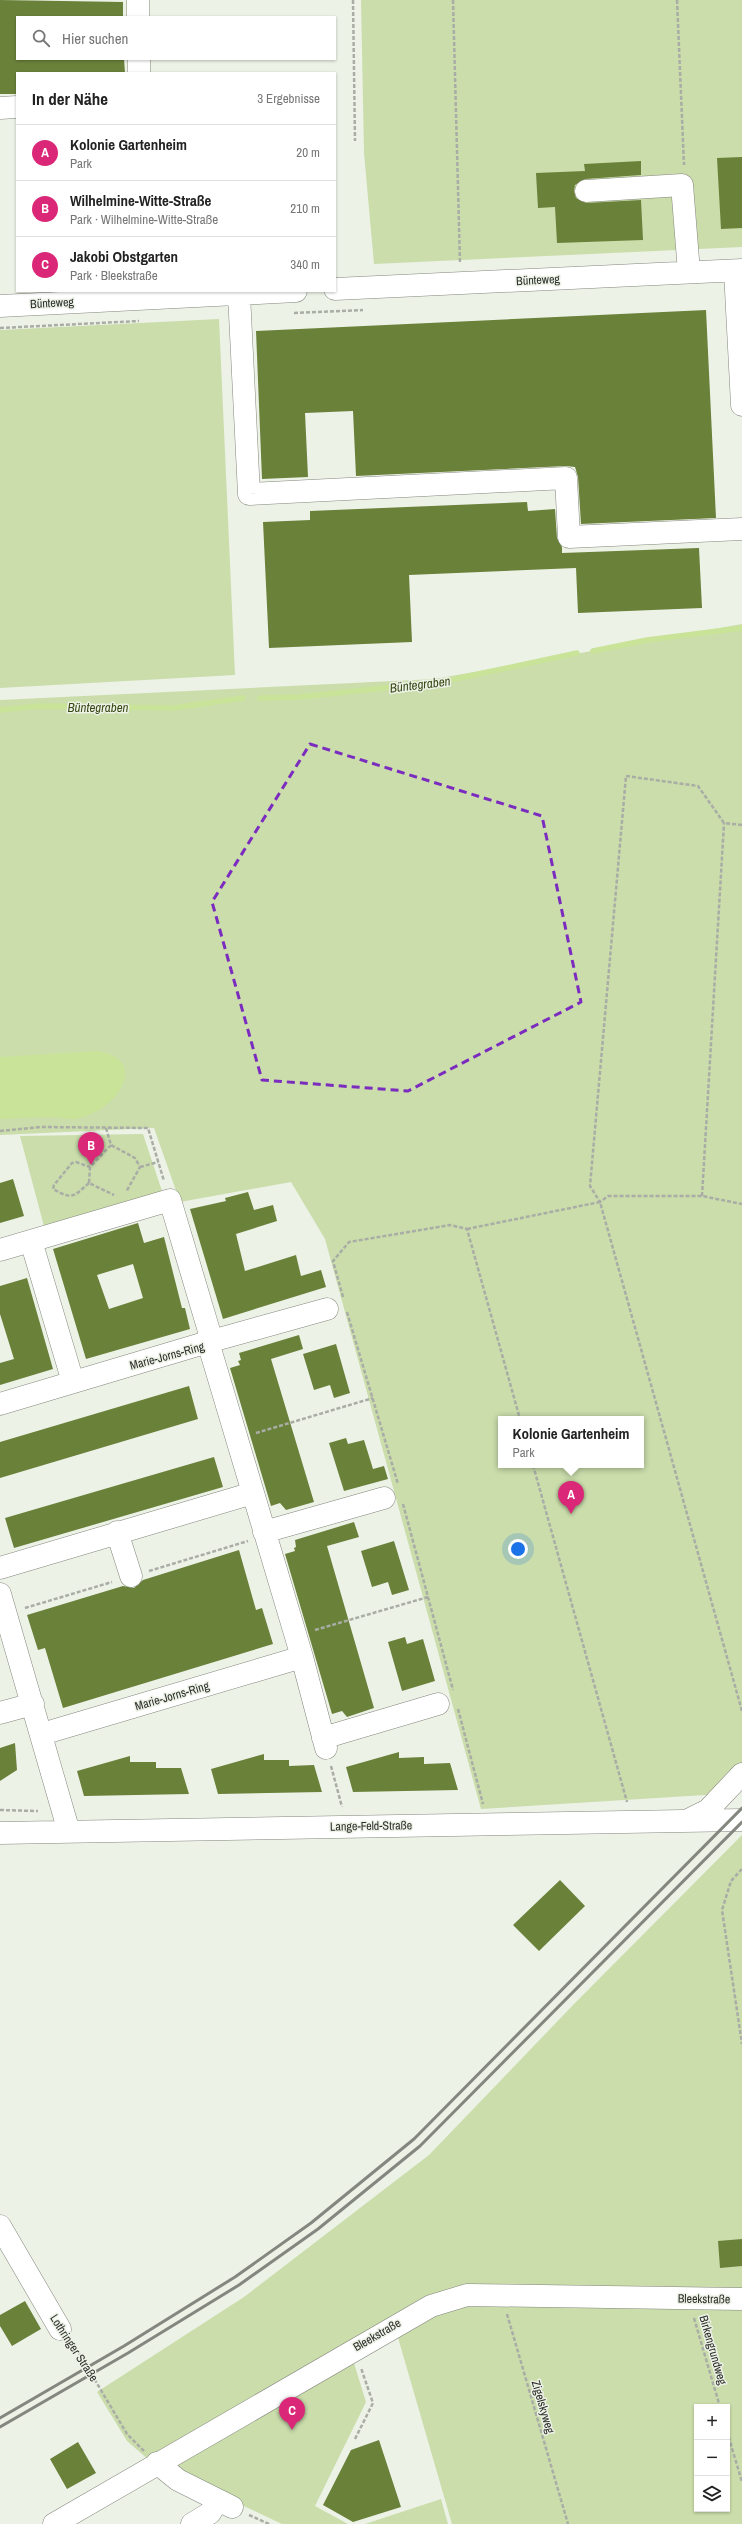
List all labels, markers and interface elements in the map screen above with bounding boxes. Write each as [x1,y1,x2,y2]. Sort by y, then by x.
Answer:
search box [16,16,336,60]
icon: search [30,27,52,49]
text: Hier suchen [62,28,128,49]
text: In der Nähe [32,87,108,110]
text: 3 Ergebnisse [257,90,320,107]
text: Kolonie Gartenheim [70,134,187,155]
text: A [41,144,49,161]
text: 20 m [296,144,320,161]
text: Park [70,155,92,172]
text: Wilhelmine-Witte-Straße [70,190,211,211]
text: B [41,200,49,217]
text: 210 m [290,200,320,217]
text: Park · Wilhelmine-Witte-Straße [70,211,218,228]
text: Jakobi Obstgarten [70,246,178,267]
text: C [41,256,49,273]
text: 340 m [290,256,320,273]
text: Park · Bleekstraße [70,267,158,284]
street label: Bünteweg [516,271,561,289]
street label: Bünteweg [30,294,75,312]
water label: Büntegraben [389,672,451,697]
water label: Büntegraben [67,699,129,716]
pin: B [78,1132,104,1165]
street label: Marie-Jorns-Ring [128,1338,207,1374]
popup [498,1416,644,1468]
text: Kolonie Gartenheim [513,1423,629,1444]
text: Park [513,1444,534,1461]
pin: A [558,1481,584,1514]
your location [508,1539,528,1559]
street label: Marie-Jorns-Ring [133,1678,211,1714]
street label: Lange-Feld-Straße [330,1817,412,1835]
street label: Bleekstraße [678,2291,730,2307]
street label: Lothringer Straße [46,2311,102,2385]
street label: Birkengrundweg [695,2313,731,2387]
street label: Bleekstraße [350,2315,404,2355]
street label: Zigelskyweg [528,2379,558,2436]
pin: C [279,2397,305,2430]
map controls [694,2404,730,2512]
button: + [694,2404,730,2440]
button: − [694,2440,730,2476]
button: layers [694,2476,730,2512]

